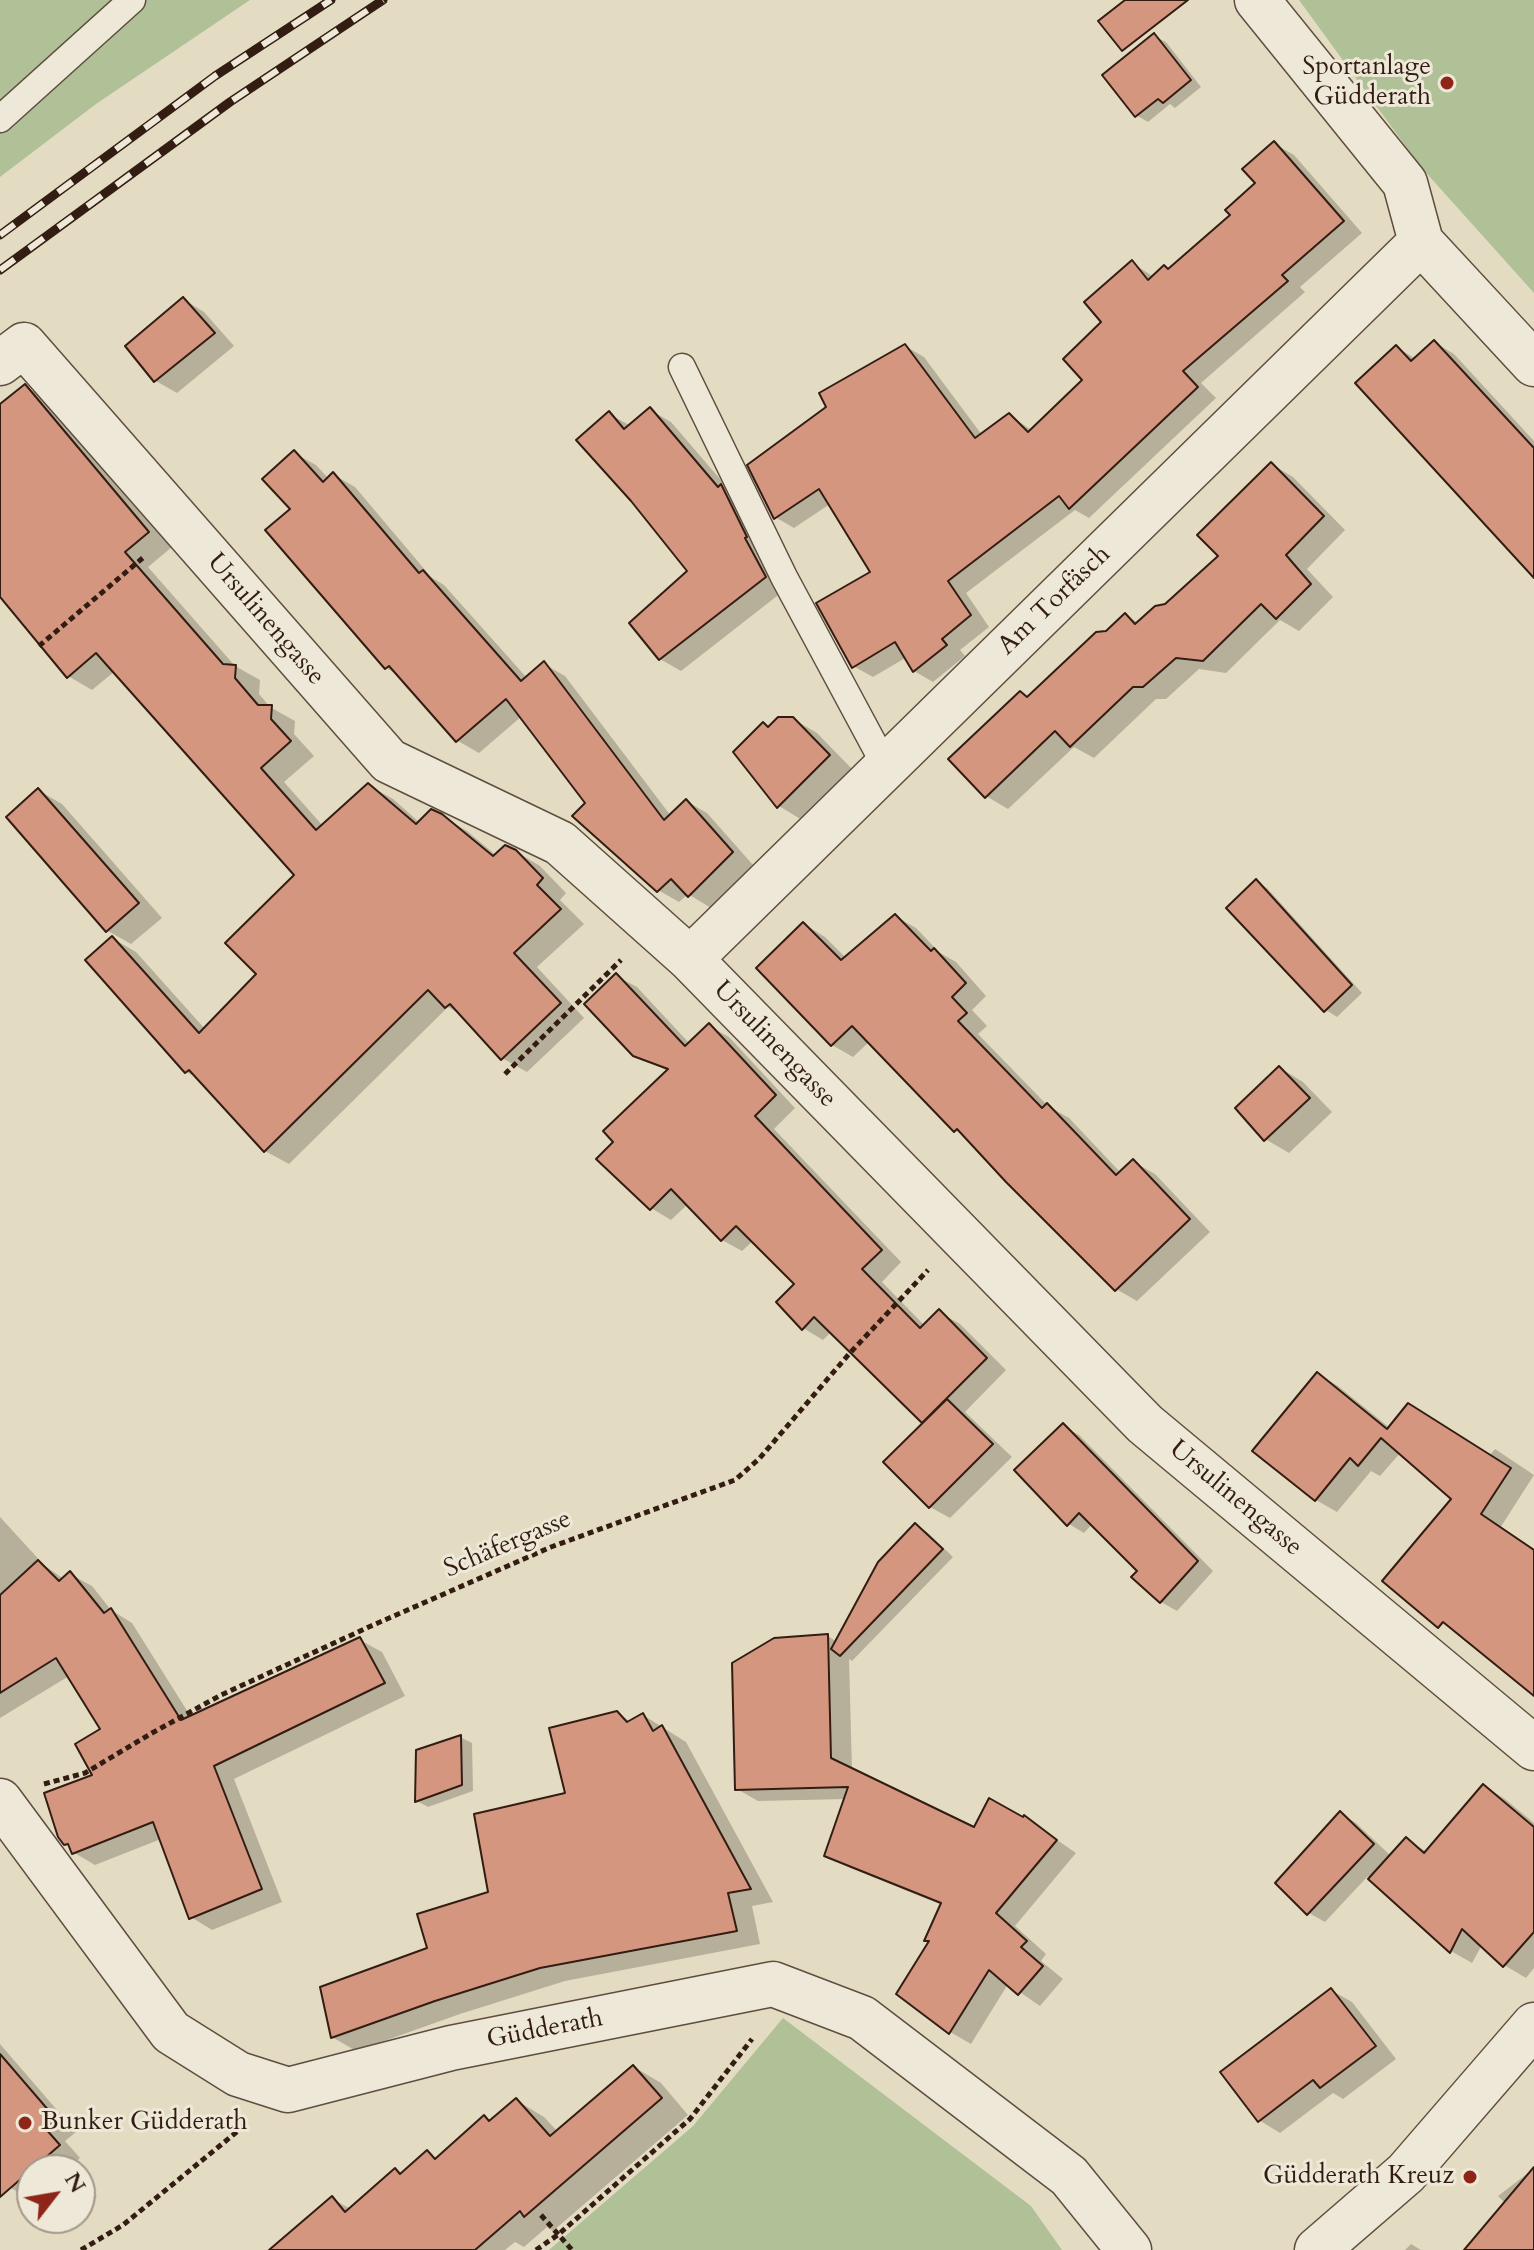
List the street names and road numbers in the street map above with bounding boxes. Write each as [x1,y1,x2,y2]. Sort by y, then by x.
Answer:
street label: Am Torfäsch [992,540,1118,662]
street label: Ursulinengasse [199,548,331,692]
street label: Ursulinengasse [706,975,842,1115]
street label: Ursulinengasse [1162,1434,1308,1564]
street label: Schäfergasse [440,1504,576,1586]
street label: Güdderath [484,2003,606,2057]

